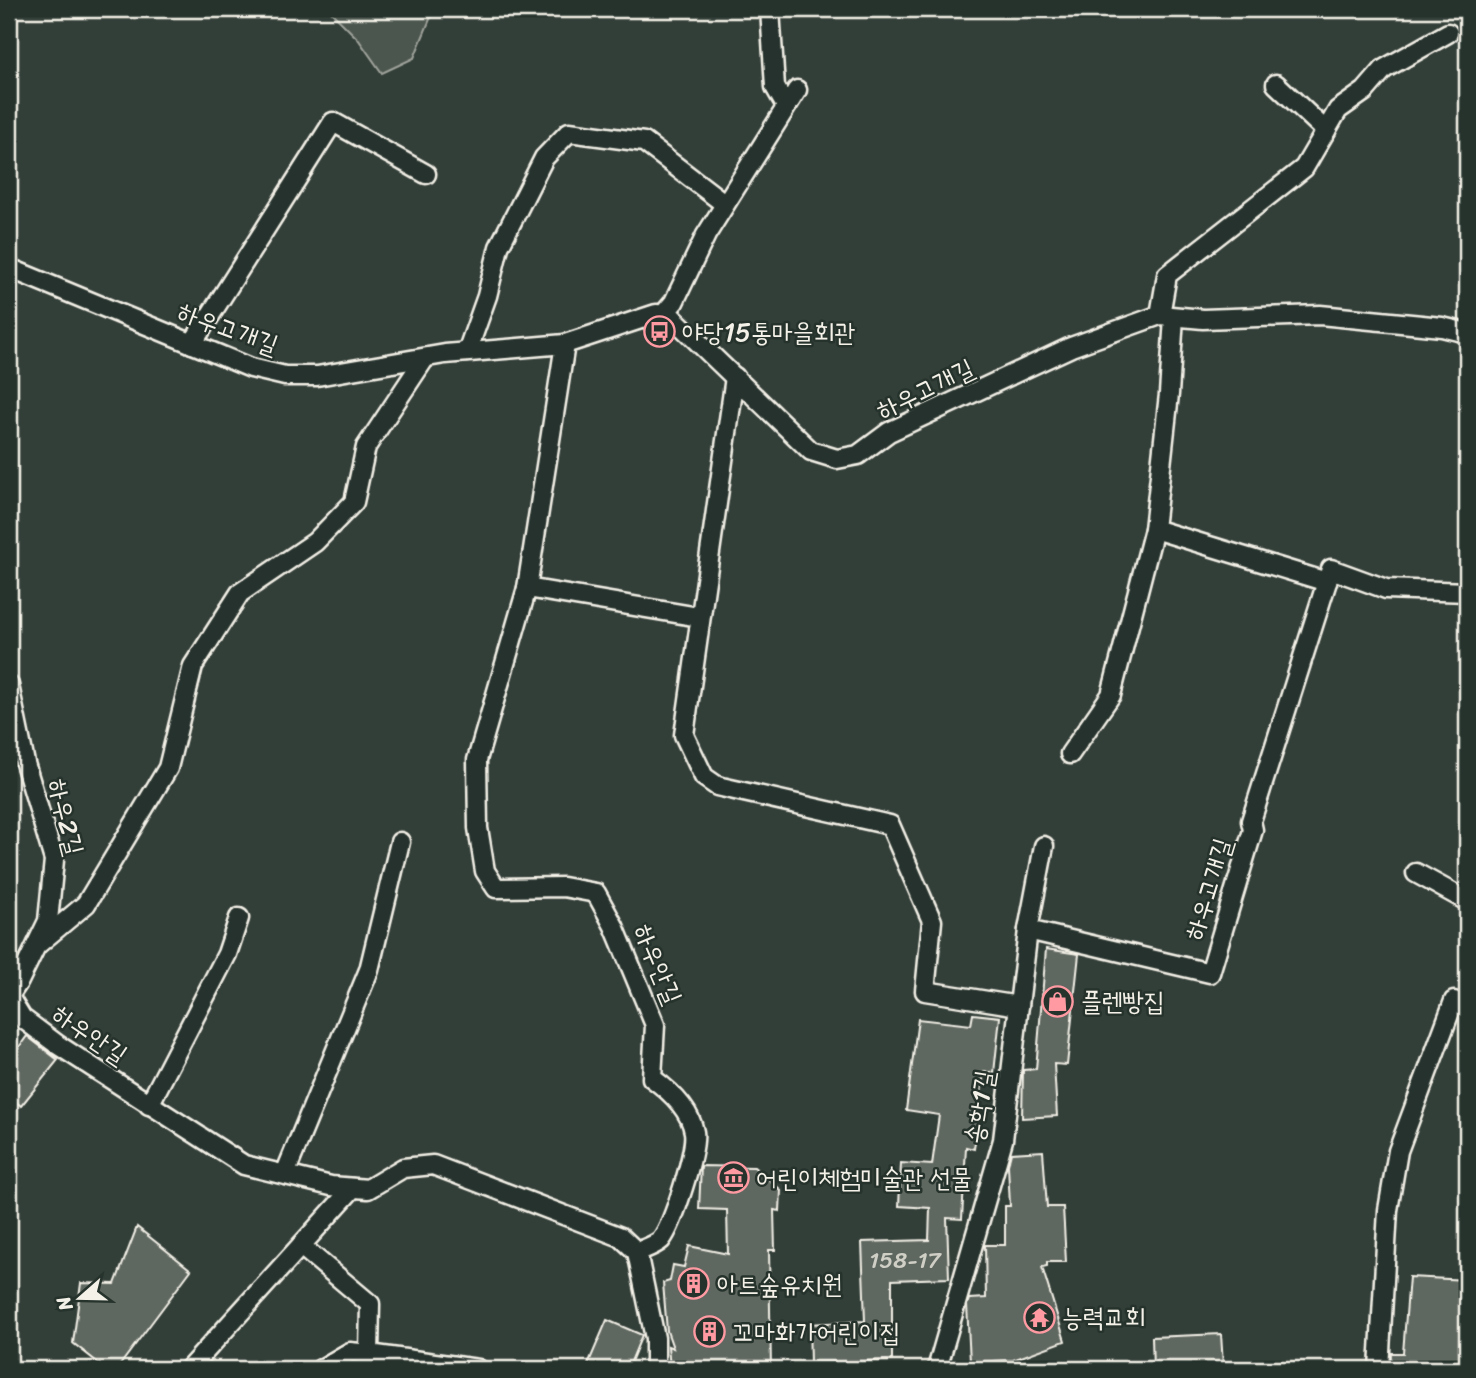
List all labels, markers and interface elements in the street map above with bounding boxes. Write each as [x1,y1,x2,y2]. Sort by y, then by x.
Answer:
street label: 하우고개길 [171,288,285,368]
place label: 야당15통마을회관 [682,309,856,355]
bus stop icon: 야당15통마을회관 [642,315,676,349]
street label: 하우고개길 [868,345,982,433]
street label: 하우2길 [34,774,98,860]
street label: 하우고개길 [1171,832,1245,946]
street label: 하우안길 [620,916,696,1012]
place label: 플렌빵집 [1081,978,1165,1024]
shop icon: 플렌빵집 [1041,984,1075,1018]
street label: 하우안길 [42,992,138,1077]
street label: 송학1길 [951,1067,1008,1147]
place label: 어린이체험미술관 선물 [756,1155,972,1201]
museum icon: 어린이체험미술관 선물 [716,1161,750,1195]
house number: 158-17 [869,1240,943,1281]
place label: 아트숲유치원 [717,1261,843,1307]
north arrow [46,1262,116,1332]
building icon: 아트숲유치원 [677,1267,711,1301]
text: N [46,1291,83,1316]
place label: 능력교회 [1062,1294,1146,1340]
temple icon: 능력교회 [1022,1300,1056,1334]
place label: 꼬마화가어린이집 [733,1309,900,1355]
building icon: 꼬마화가어린이집 [693,1315,727,1349]

